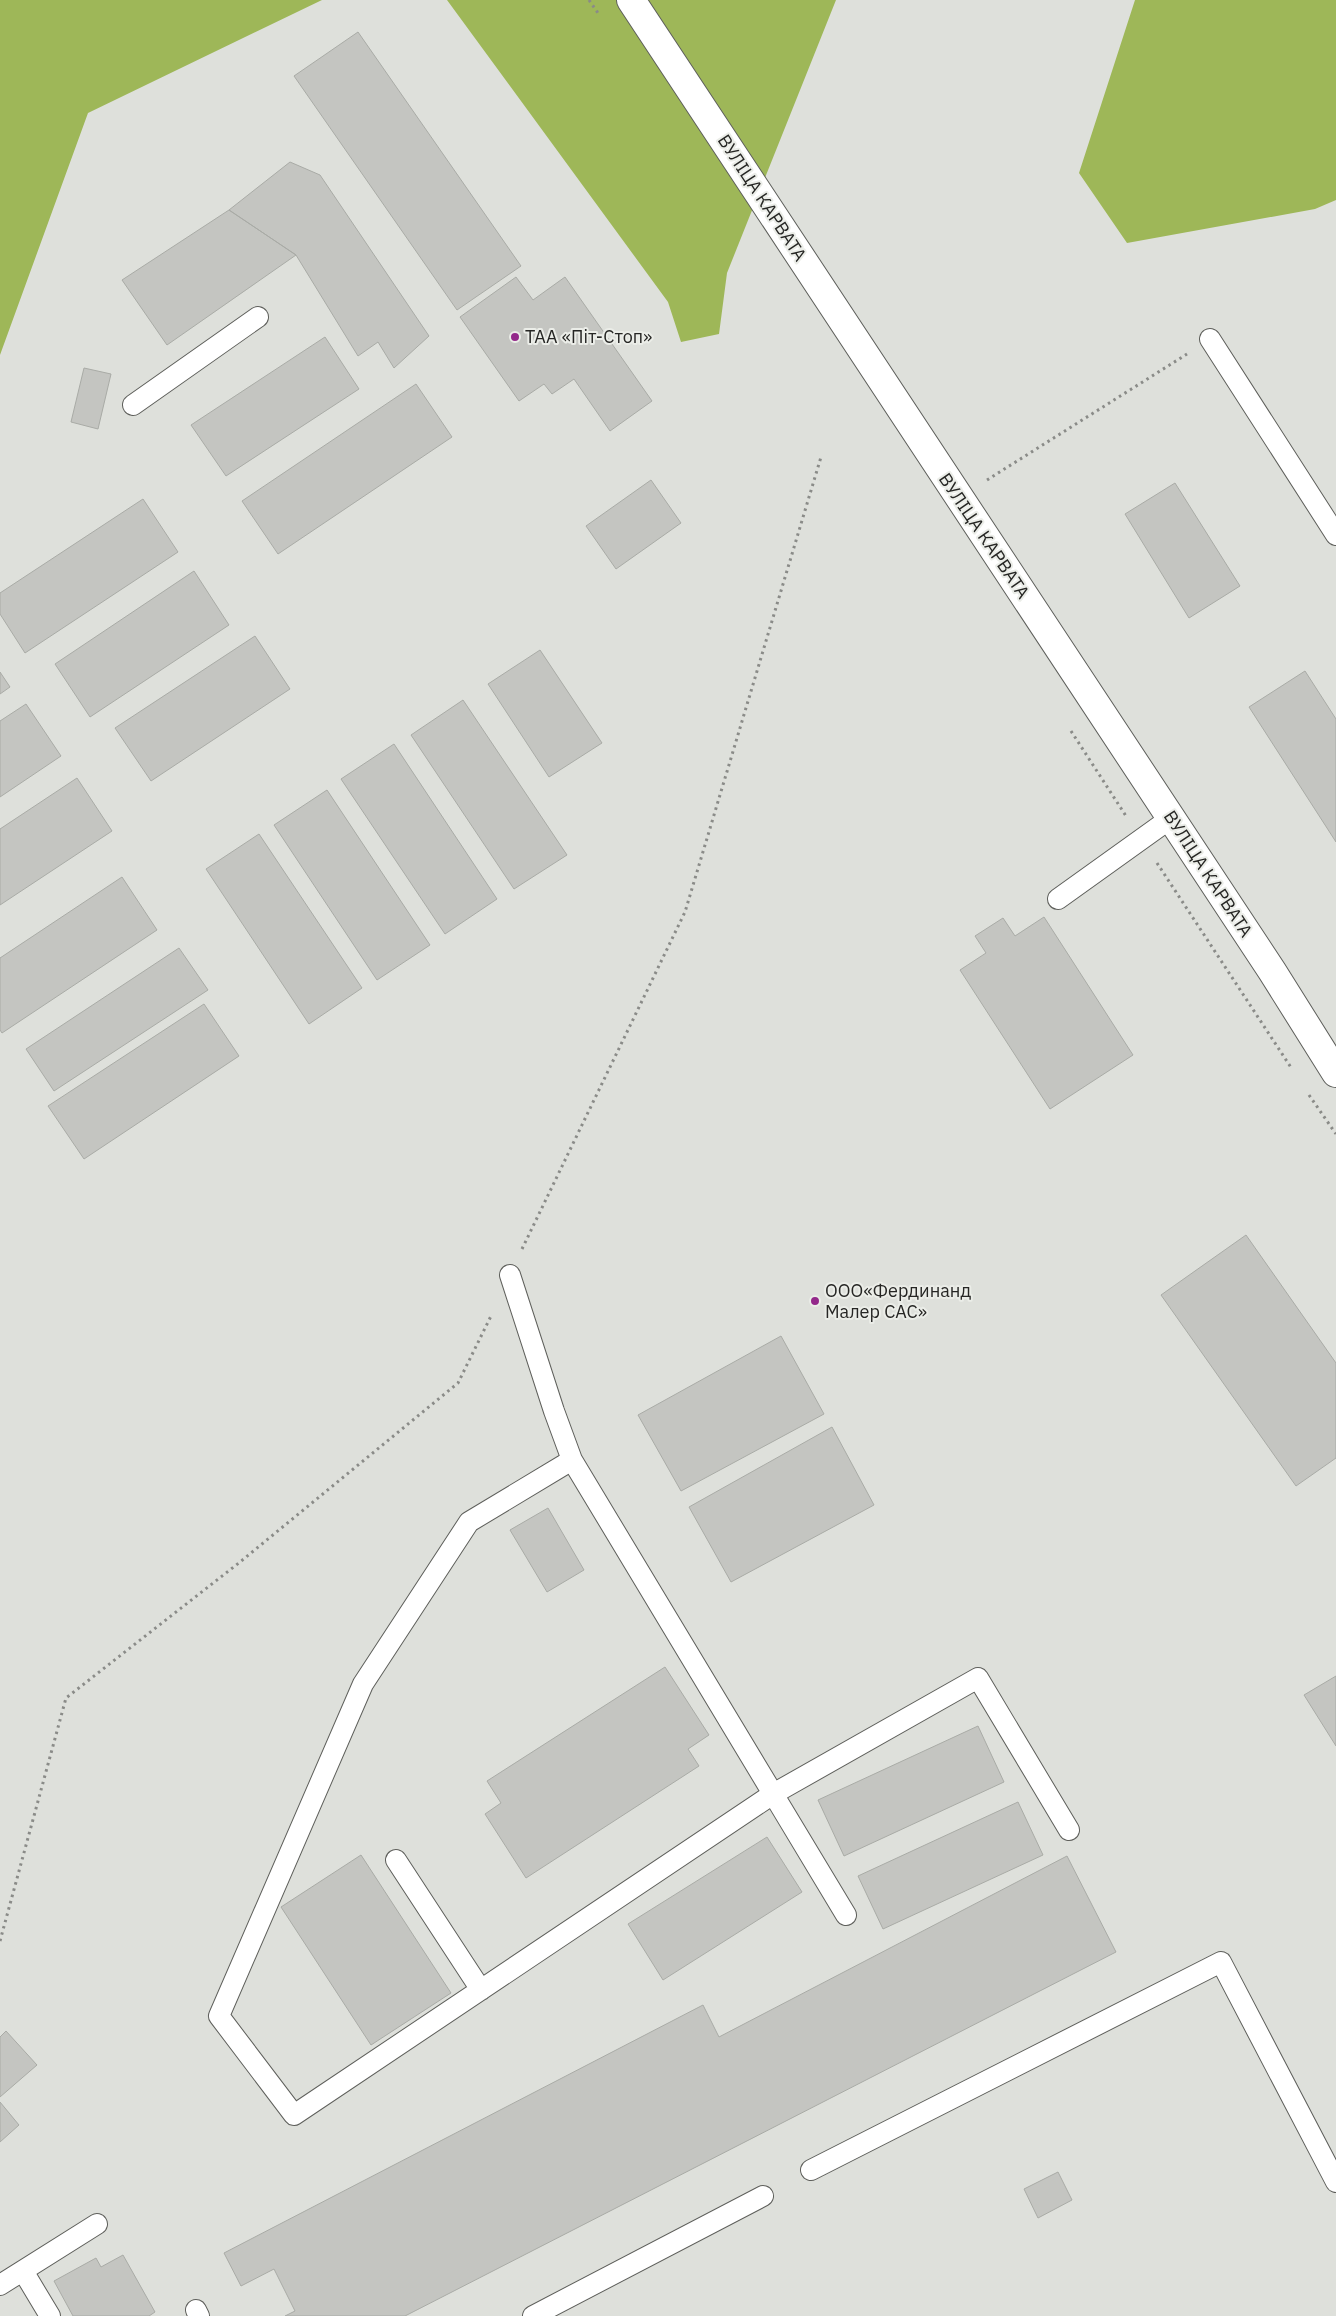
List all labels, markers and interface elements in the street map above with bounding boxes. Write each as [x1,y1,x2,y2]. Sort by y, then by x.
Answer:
street label: ВУЛІЦА КАРВАТА [713,130,812,266]
place label: ТАА «Піт-Стоп» [525,325,652,348]
marker: ТАА «Піт-Стоп» [509,331,521,343]
street label: ВУЛІЦА КАРВАТА [934,468,1035,603]
street label: ВУЛІЦА КАРВАТА [1159,806,1258,942]
place label: ООО«Фердинанд Малер САС» [825,1279,971,1323]
marker: ООО«Фердинанд Малер САС» [809,1295,821,1307]

